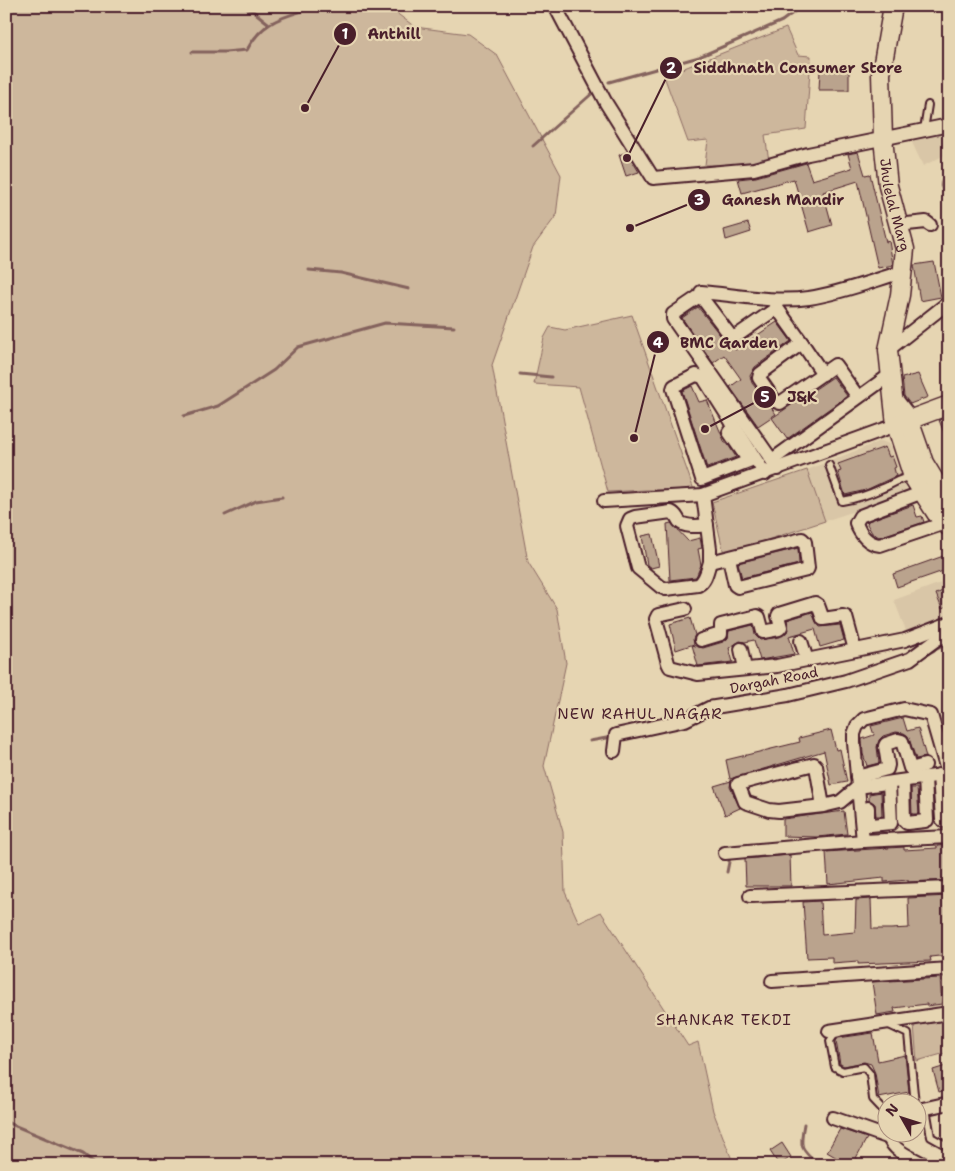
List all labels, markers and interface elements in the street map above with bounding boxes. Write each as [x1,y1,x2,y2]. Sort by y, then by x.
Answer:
callout: Anthill [332,19,431,49]
text: 1 [342,24,349,44]
text: Anthill [367,24,421,44]
callout: Siddhnath Consumer Store [659,53,913,83]
text: 2 [666,58,677,78]
text: Siddhnath Consumer Store [693,58,903,78]
street label: Jhulelal Marg [876,157,914,253]
callout: Ganesh Mandir [686,185,854,215]
text: 3 [694,190,704,210]
text: Ganesh Mandir [722,190,844,210]
callout: BMC Garden [645,327,788,357]
text: 4 [653,333,664,353]
text: BMC Garden [680,333,778,353]
callout: J&K [752,382,827,412]
text: 5 [760,387,770,407]
text: J&K [787,387,818,407]
street label: Dargah Road [728,663,820,697]
district label: NEW RAHUL NAGAR [557,704,723,724]
district label: SHANKAR TEKDI [656,1010,792,1030]
north arrow [878,1094,928,1144]
text: N [881,1100,902,1120]

